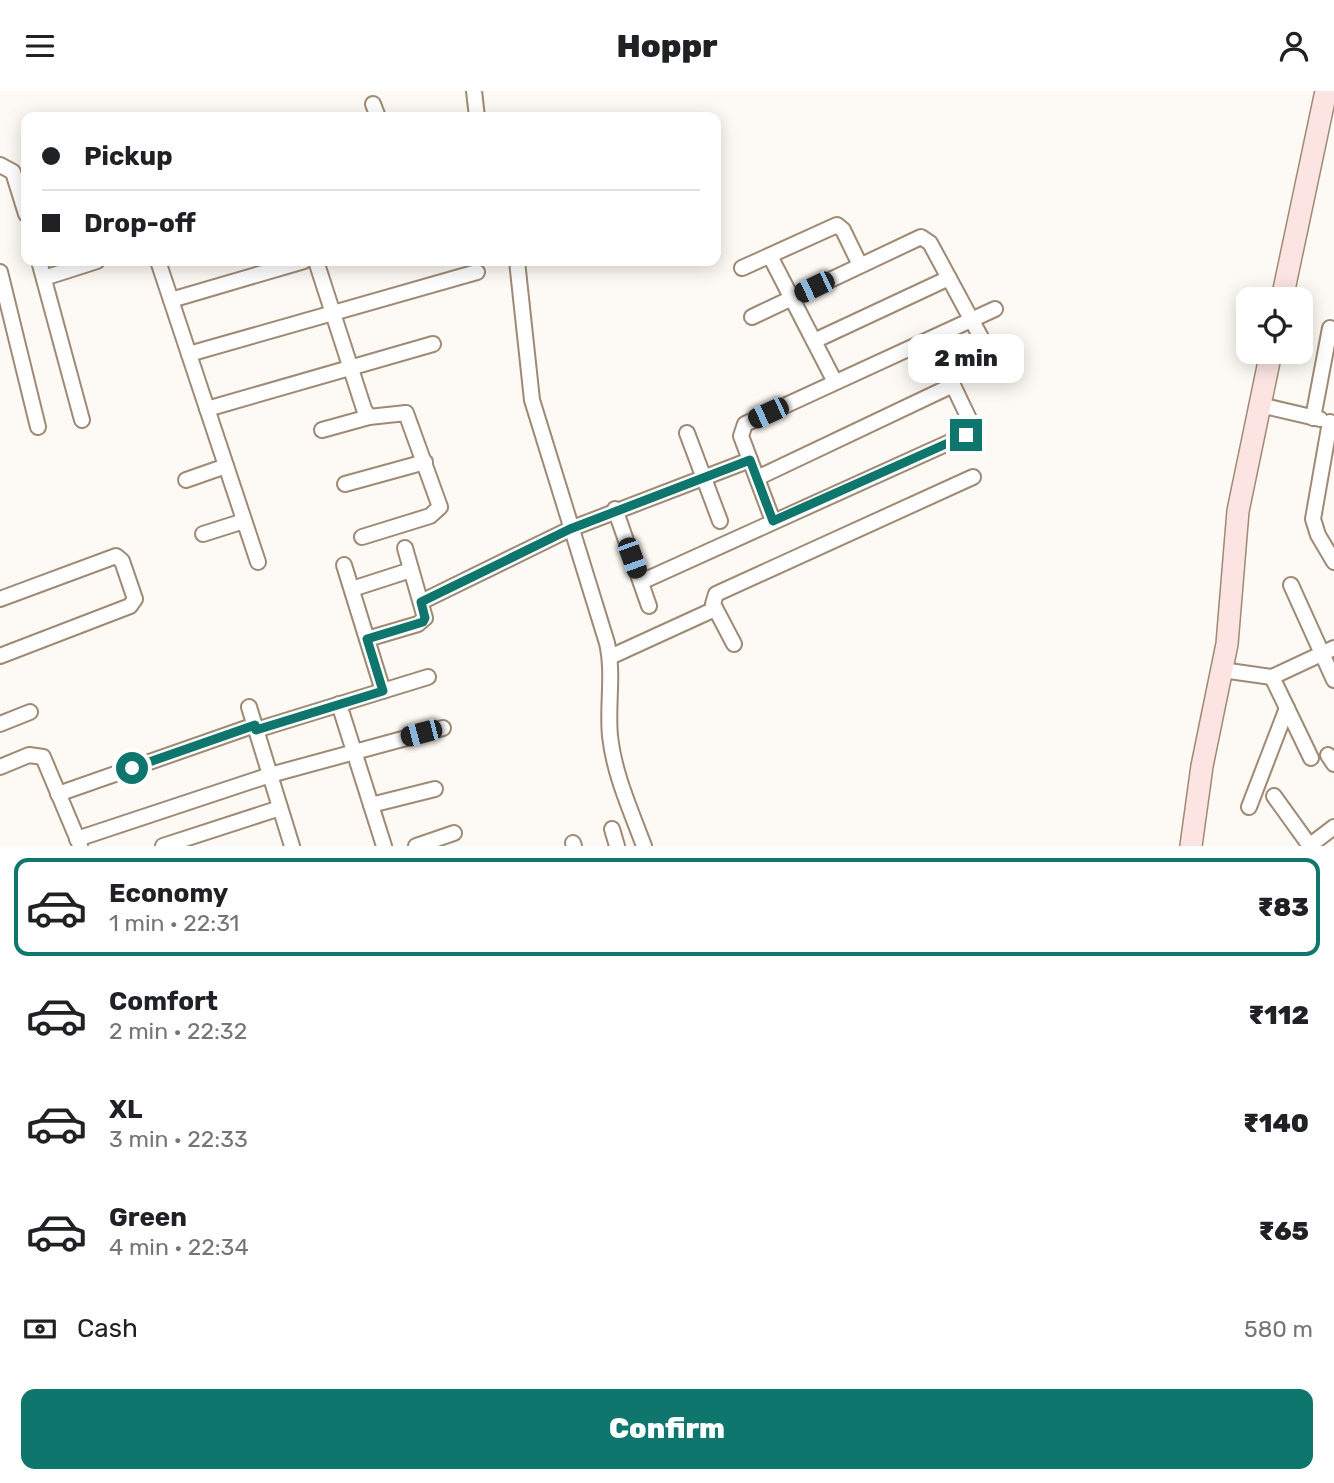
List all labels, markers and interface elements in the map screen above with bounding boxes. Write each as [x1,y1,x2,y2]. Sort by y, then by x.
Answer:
icon: menu [21,27,59,65]
text: Hoppr [616,27,718,65]
icon: person [1275,27,1313,65]
text: Pickup [84,141,173,172]
text: Drop-off [84,208,196,239]
car [791,268,838,306]
map controls [1236,287,1313,364]
button: locate [1236,287,1313,364]
callout: 2 min [908,334,1024,383]
text: 2 min [934,344,998,372]
car [745,395,792,431]
route end [950,419,982,451]
car [615,535,650,581]
car [398,717,445,749]
route start [116,752,148,784]
icon: car [25,876,88,939]
text: Economy [109,878,228,909]
text: ₹83 [1257,892,1309,923]
text: 1 min · 22:31 [109,909,239,937]
icon: car [25,984,88,1047]
text: Comfort [109,986,218,1017]
text: ₹112 [1248,1000,1309,1031]
text: 2 min · 22:32 [109,1017,247,1045]
icon: car [25,1092,88,1155]
text: XL [109,1094,142,1125]
text: ₹140 [1243,1108,1309,1139]
text: 3 min · 22:33 [109,1125,248,1153]
icon: car [25,1200,88,1263]
text: Green [109,1202,187,1233]
text: ₹65 [1258,1216,1309,1247]
text: 4 min · 22:34 [109,1233,249,1261]
icon: cash [21,1310,59,1348]
text: Cash [77,1313,138,1344]
text: 580 m [1244,1315,1313,1343]
button: Confirm [21,1389,1313,1469]

